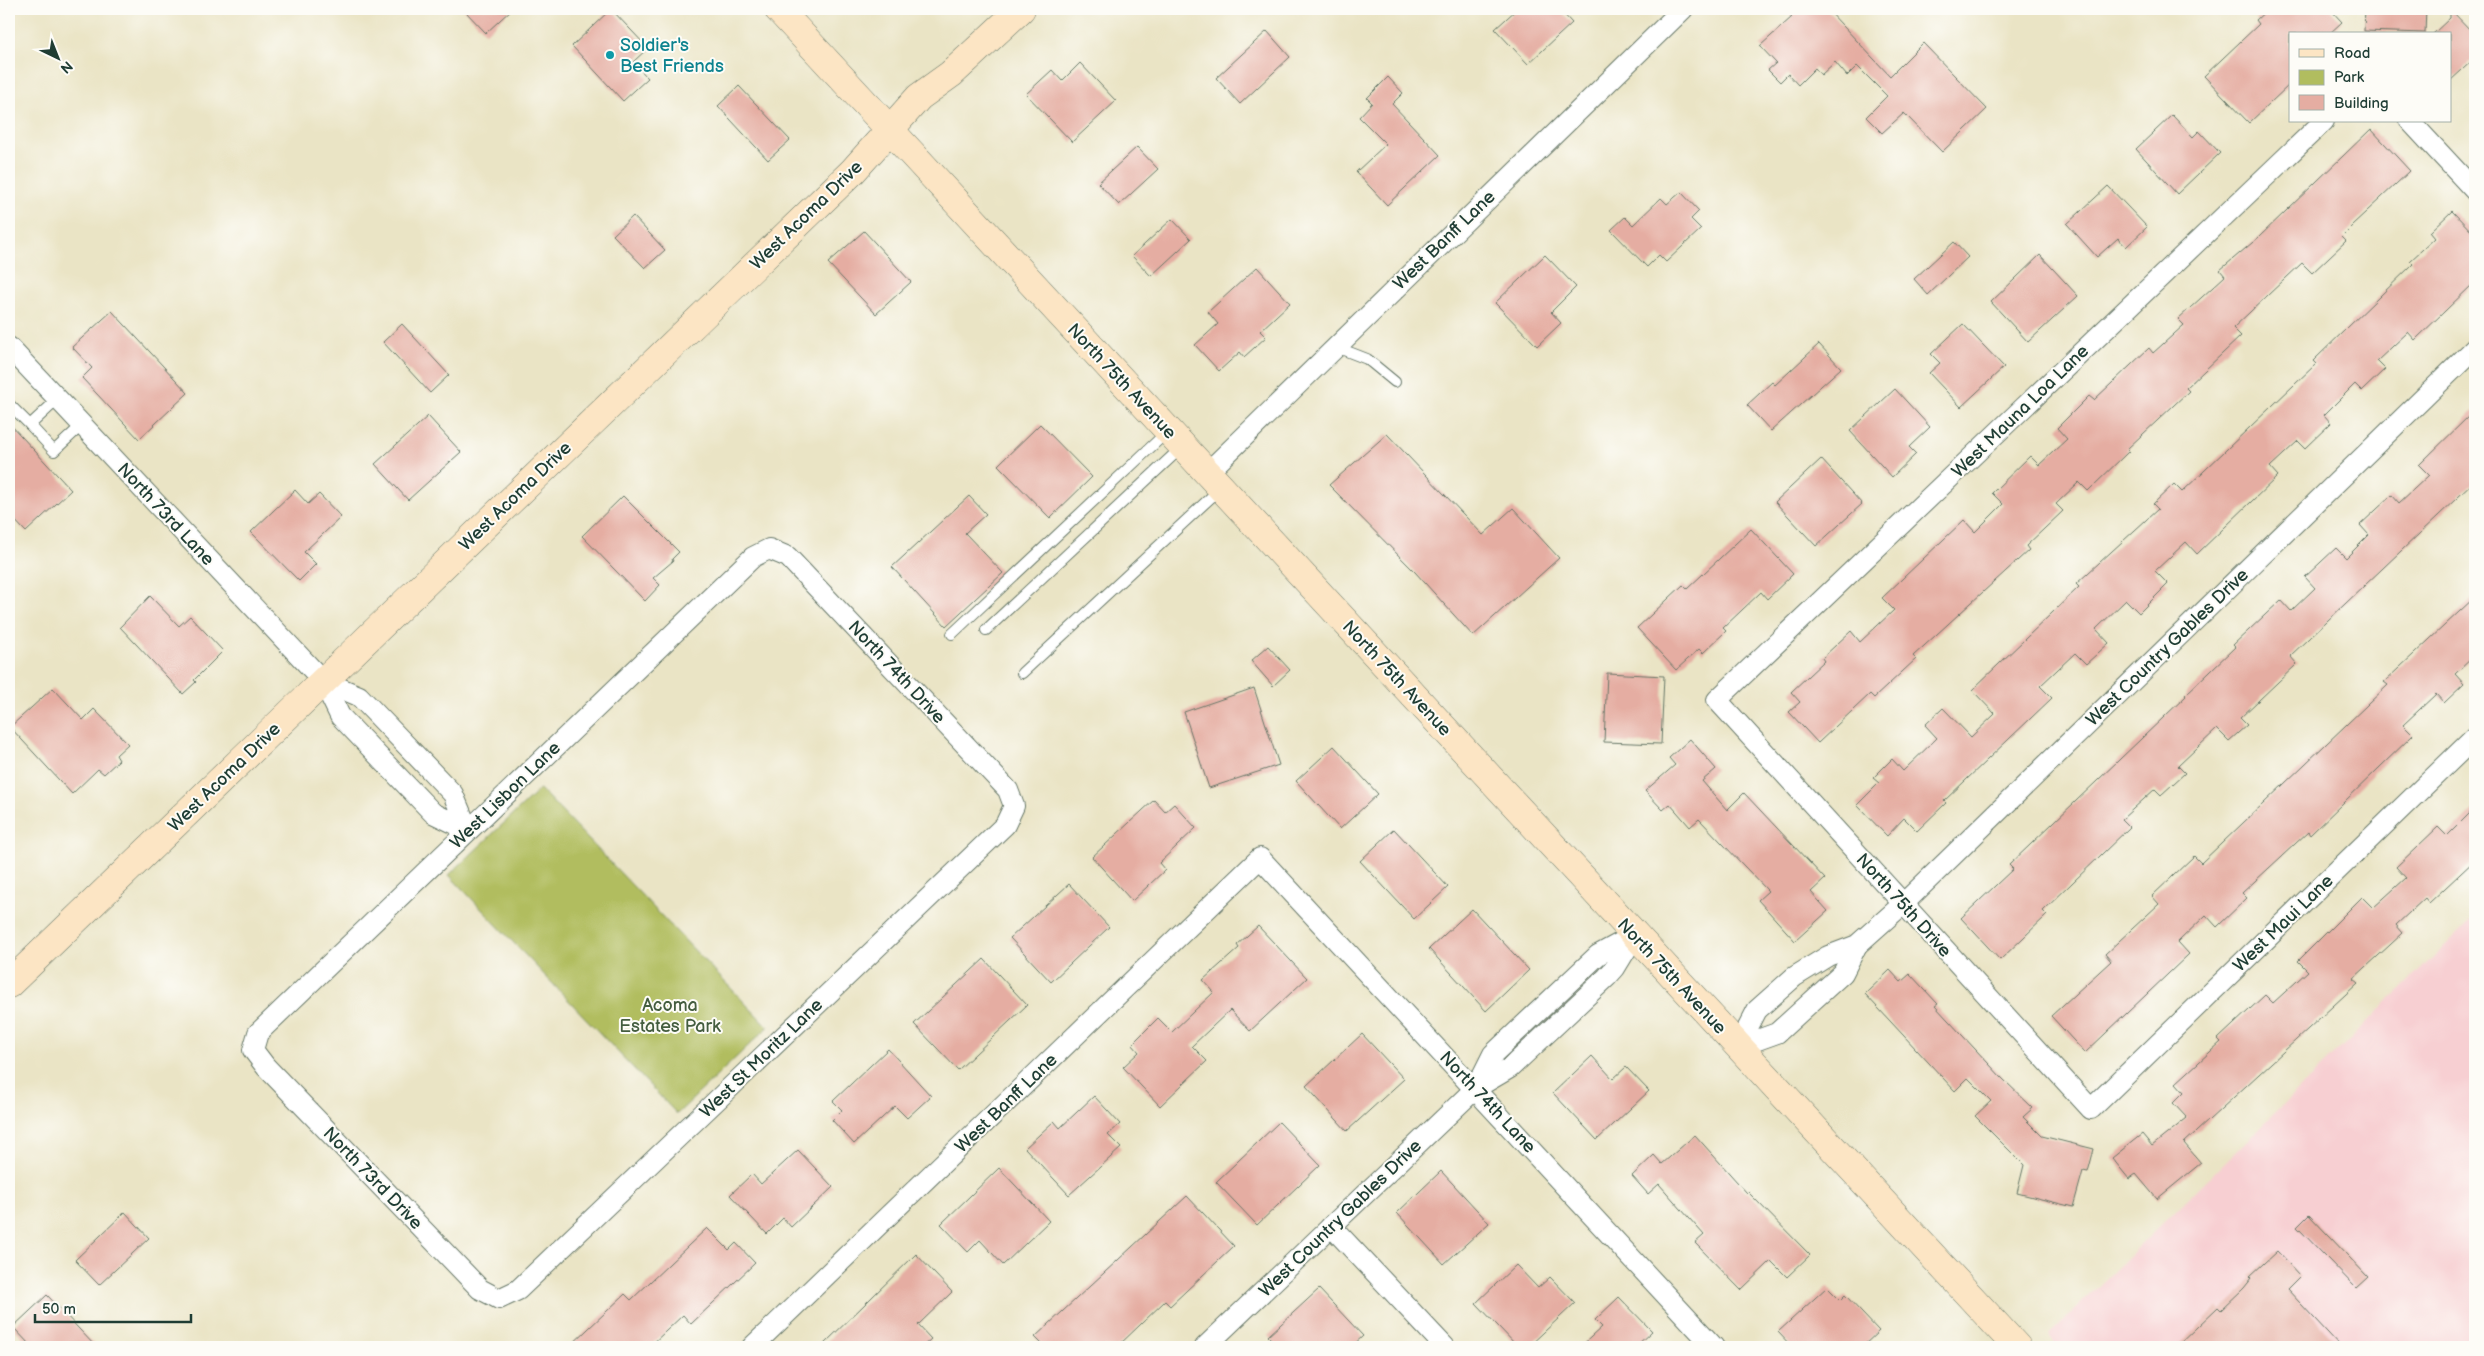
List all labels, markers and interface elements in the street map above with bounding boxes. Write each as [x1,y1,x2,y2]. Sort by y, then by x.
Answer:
north arrow [32,32,82,82]
legend [2289,32,2452,122]
place label: Soldier's Best Friends [620,35,724,77]
text: Road [2334,44,2370,63]
marker: Soldier's Best Friends [604,49,616,61]
text: N [57,57,76,77]
text: Park [2334,68,2365,87]
text: Building [2334,94,2389,113]
street label: West Acoma Drive [746,156,867,274]
street label: West Banff Lane [1389,186,1500,294]
street label: North 75th Avenue [1063,319,1181,444]
street label: West Mauna Loa Lane [1948,340,2093,482]
street label: West Acoma Drive [455,437,576,555]
street label: North 73rd Lane [113,459,219,570]
street label: West Country Gables Drive [2082,564,2253,730]
street label: North 75th Avenue [1338,616,1456,741]
street label: North 74th Drive [844,617,950,728]
street label: West Acoma Drive [164,718,285,836]
street label: West Lisbon Lane [446,737,565,853]
street label: North 75th Drive [1852,849,1956,962]
street label: West Maui Lane [2229,870,2338,976]
street label: North 75th Avenue [1613,914,1731,1039]
street label: West St Moritz Lane [696,994,827,1122]
park label: Acoma Estates Park [619,995,721,1037]
street label: North 74th Lane [1435,1047,1540,1158]
street label: West Banff Lane [951,1049,1062,1157]
street label: North 73rd Drive [319,1123,427,1234]
street label: West Country Gables Drive [1255,1135,1426,1301]
scale bar [35,1291,191,1323]
text: 50 m [42,1300,76,1319]

